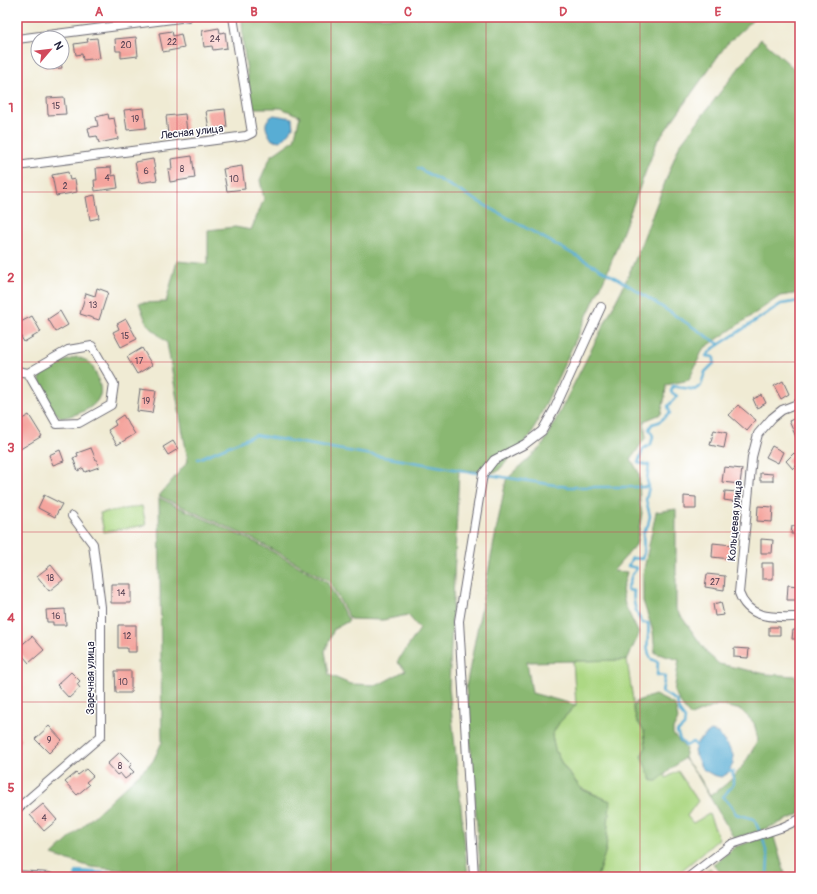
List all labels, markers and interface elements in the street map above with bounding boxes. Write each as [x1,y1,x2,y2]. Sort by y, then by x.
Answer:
text: A [95,4,104,20]
text: B [250,4,258,20]
text: C [404,4,412,20]
text: D [559,4,567,20]
text: E [715,4,722,20]
north arrow [30,30,70,70]
house number: 24 [210,34,221,45]
house number: 22 [167,37,177,48]
text: N [51,39,66,52]
house number: 20 [120,40,132,51]
text: 1 [8,100,14,116]
house number: 15 [52,101,60,112]
house number: 19 [131,114,139,125]
street label: Лесная улица [159,122,224,142]
house number: 8 [180,164,185,175]
house number: 6 [143,166,149,177]
house number: 4 [104,173,110,184]
house number: 10 [229,174,239,185]
house number: 2 [62,181,68,192]
text: 2 [7,270,15,286]
house number: 13 [89,300,97,311]
house number: 15 [121,331,129,342]
house number: 17 [135,356,143,367]
house number: 19 [142,396,150,407]
text: 3 [7,440,15,456]
street label: Кольцевая улица [725,480,745,562]
house number: 18 [46,573,54,584]
house number: 27 [710,577,720,588]
house number: 14 [117,588,126,599]
text: 4 [7,610,15,626]
house number: 16 [52,611,60,622]
house number: 12 [123,631,131,642]
street label: Заречная улица [84,641,97,715]
house number: 10 [118,677,128,688]
house number: 9 [47,735,52,746]
house number: 8 [118,761,123,772]
text: 5 [7,780,15,796]
house number: 4 [41,813,47,824]

